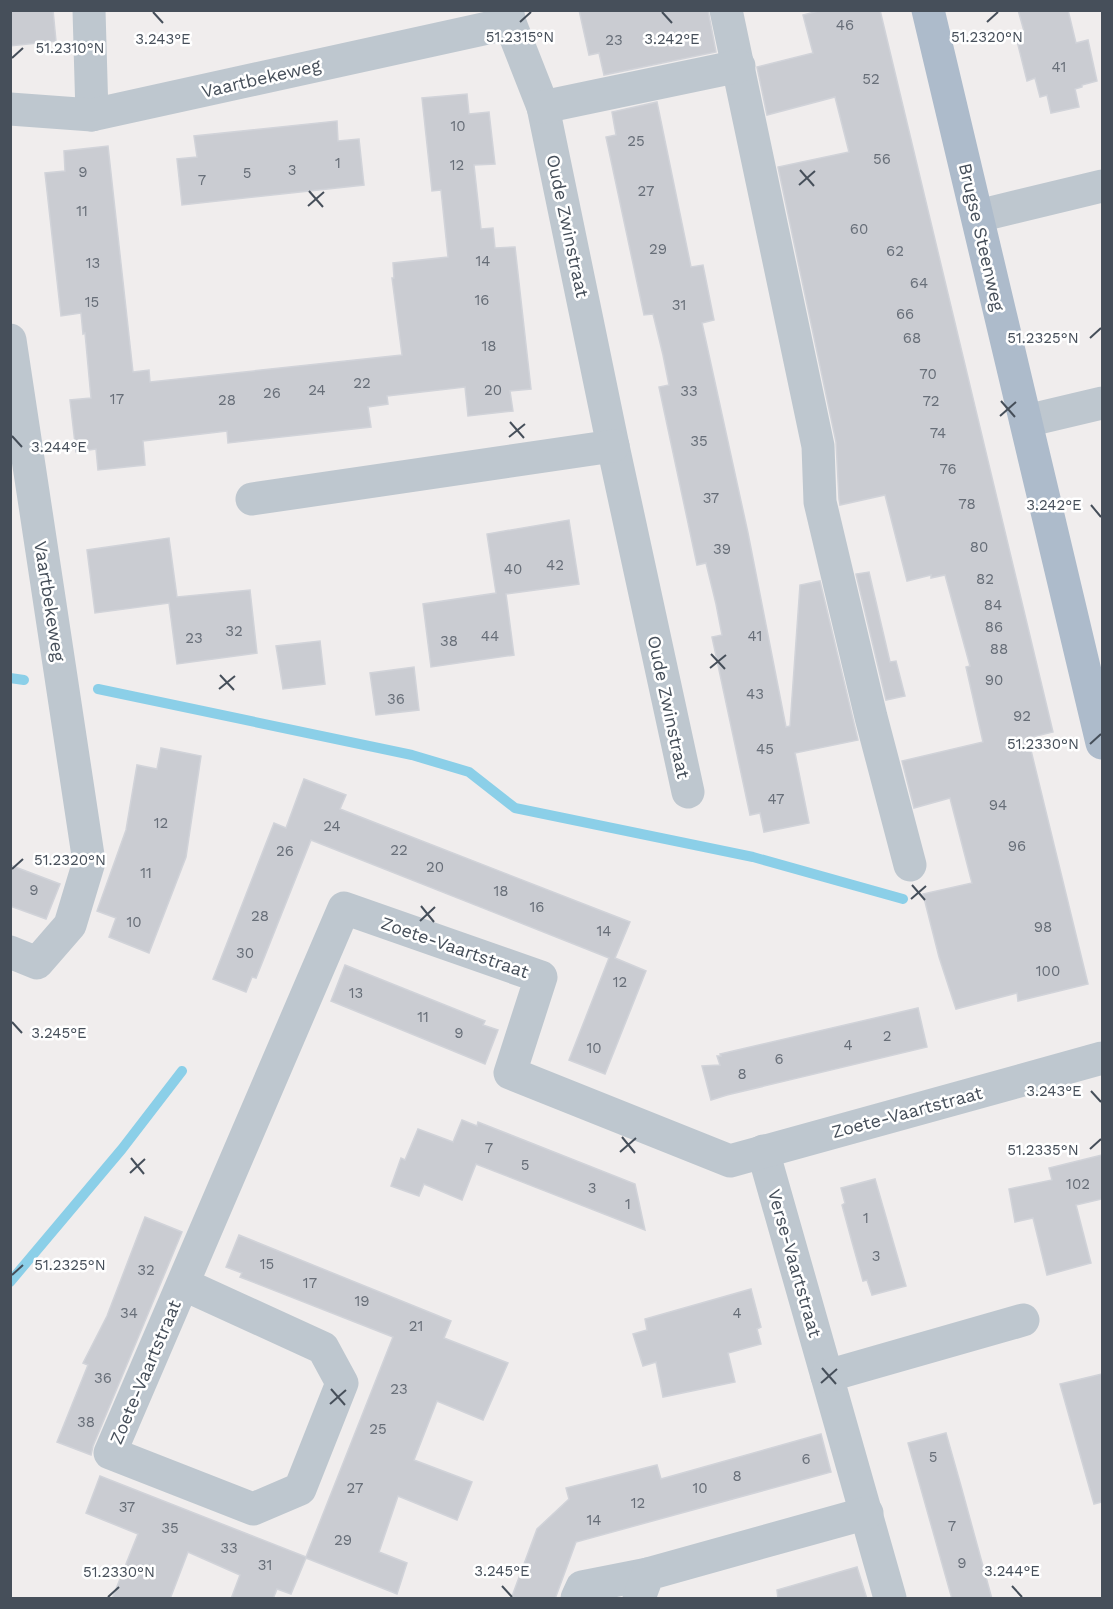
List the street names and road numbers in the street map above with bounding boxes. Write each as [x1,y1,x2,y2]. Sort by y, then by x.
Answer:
street label: Vaartbekeweg [199,54,323,102]
street label: Oude Zwinstraat [543,152,594,300]
street label: Brugse Steenweg [955,161,1009,314]
street label: Vaartbekeweg [30,539,70,663]
street label: Oude Zwinstraat [644,633,695,781]
street label: Zoete-Vaartstraat [378,912,532,982]
street label: Zoete-Vaartstraat [829,1082,985,1142]
street label: Verse-Vaartstraat [764,1186,826,1340]
street label: Zoete-Vaartstraat [105,1296,185,1447]

